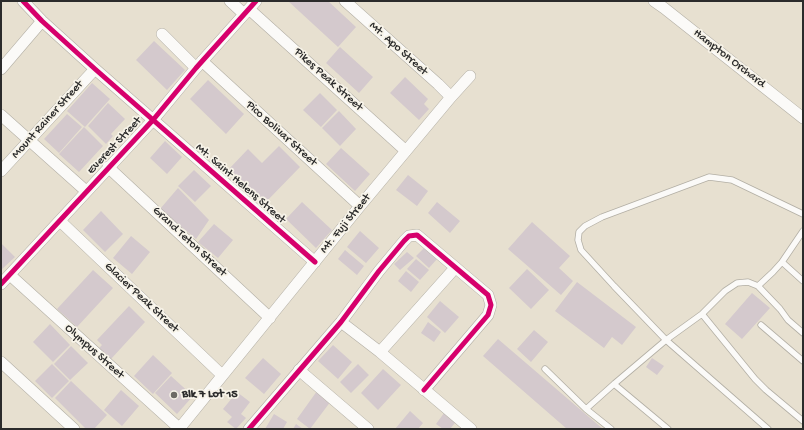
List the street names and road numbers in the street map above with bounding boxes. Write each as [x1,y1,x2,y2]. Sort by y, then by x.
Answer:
street label: Mt. Apo Street [366,19,430,79]
street label: Hampton Orchard [690,26,768,92]
street label: Pikes Peak Street [291,45,365,115]
street label: Mount Rainer Street [9,78,87,162]
street label: Pico Bolivar Street [242,98,320,170]
street label: Everest Street [85,114,145,178]
street label: Mt. Saint Helens Street [192,141,288,227]
street label: Mt. Fuji Street [318,191,374,257]
street label: Grand Teton Street [149,204,229,280]
street label: Glacier Peak Street [101,260,181,336]
street label: Olympus Street [61,322,127,382]

